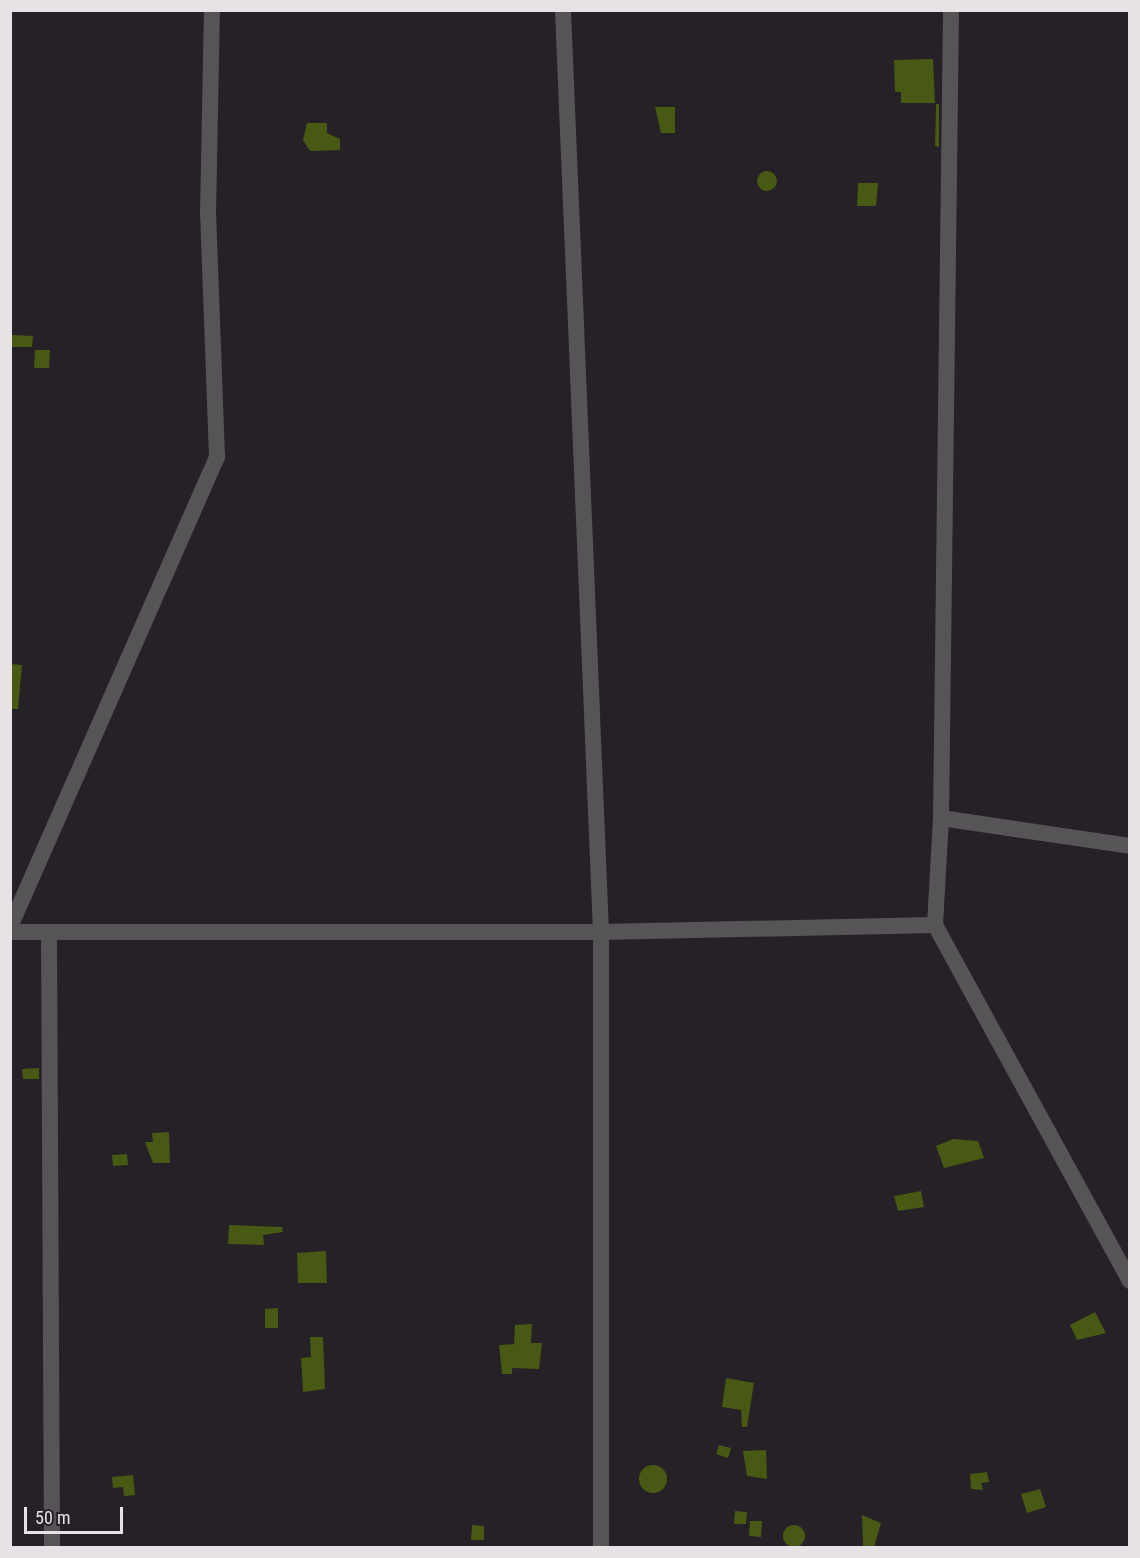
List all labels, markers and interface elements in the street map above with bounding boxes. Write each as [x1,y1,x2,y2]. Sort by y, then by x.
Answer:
scale bar [27,1495,126,1533]
text: 50 m [35,1507,70,1528]

